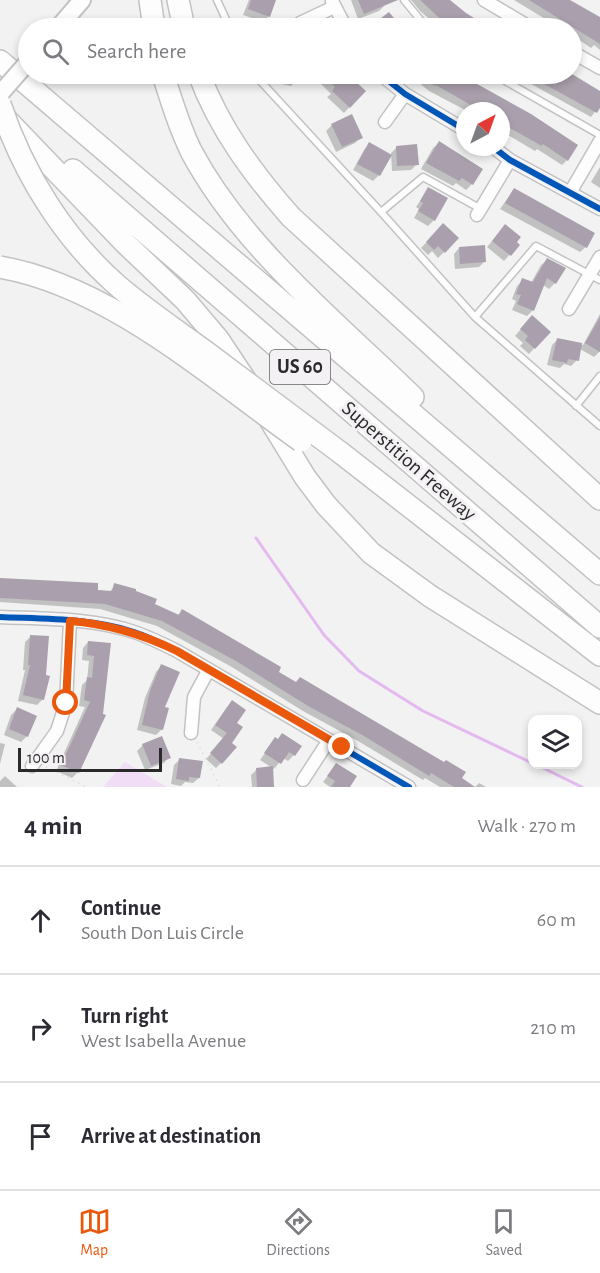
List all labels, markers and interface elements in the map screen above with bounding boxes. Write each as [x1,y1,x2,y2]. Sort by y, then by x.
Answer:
search box [18,18,582,84]
icon: search [39,35,72,68]
text: Search here [87,40,186,62]
north arrow [456,102,510,156]
road number: US 60 [270,350,330,384]
street label: Superstition Freeway [338,397,480,525]
route start [52,689,78,715]
map controls [528,715,582,769]
button: layers [528,715,582,769]
route end [328,733,354,759]
scale bar [18,745,162,772]
text: 100 m [27,750,65,766]
text: 4 min [24,813,83,839]
text: Walk · 270 m [477,816,576,836]
text: Continue [81,897,161,919]
icon: ahead [24,904,57,937]
text: 60 m [537,910,576,930]
text: South Don Luis Circle [81,923,244,943]
text: Turn right [81,1005,168,1027]
icon: right [24,1012,57,1045]
text: 210 m [530,1018,576,1038]
text: West Isabella Avenue [81,1031,246,1051]
icon: arrive [24,1120,57,1153]
text: Arrive at destination [81,1125,261,1147]
tab: Map [78,1205,111,1260]
tab: Directions [266,1205,330,1260]
tab: Saved [486,1205,522,1260]

